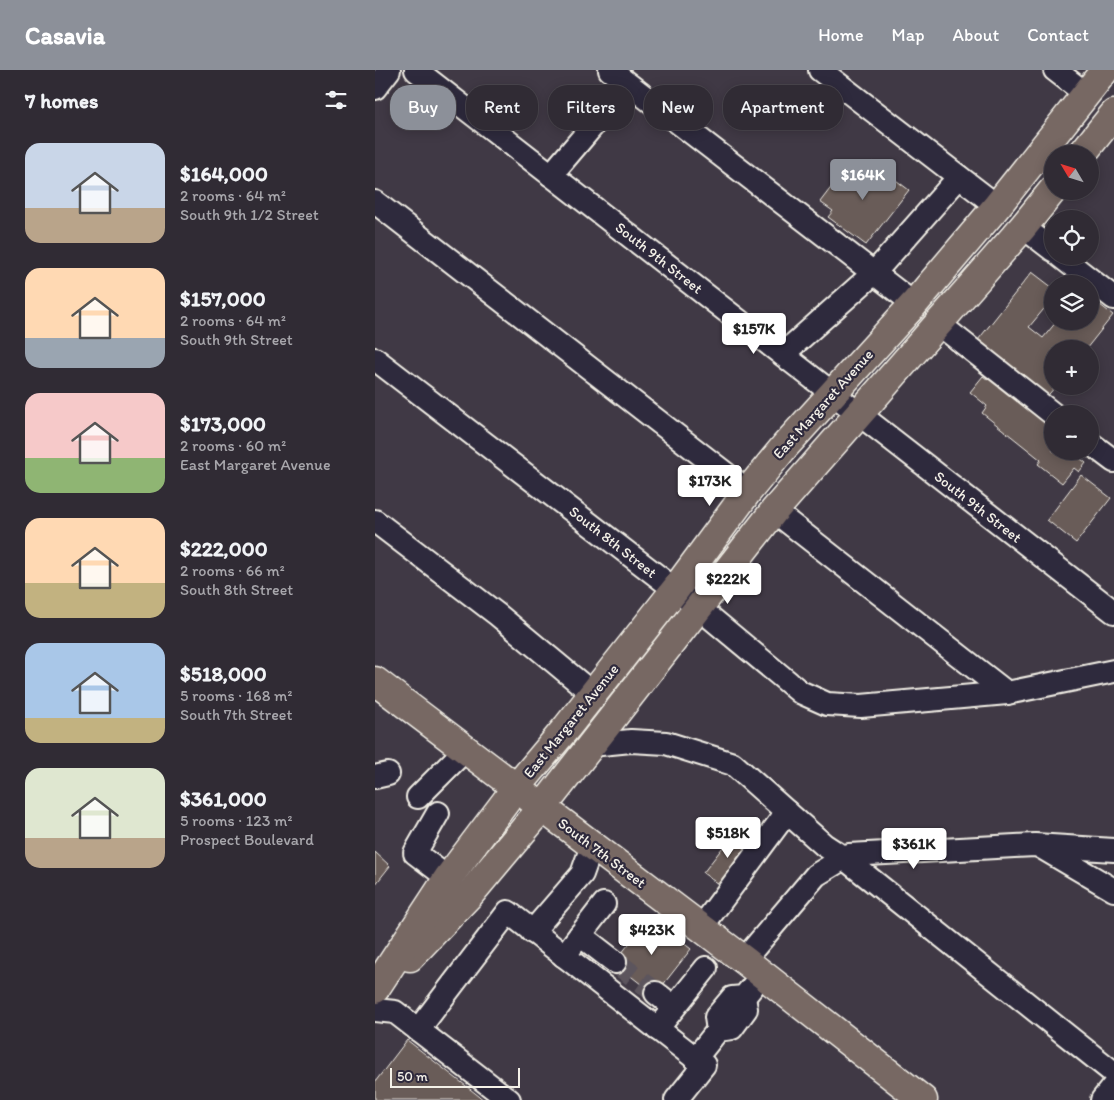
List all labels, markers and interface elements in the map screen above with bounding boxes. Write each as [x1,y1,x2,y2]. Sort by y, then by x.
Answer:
text: Casavia [25,21,105,50]
text: Home [818,24,864,46]
text: Map [892,24,925,46]
text: About [953,24,999,46]
text: Contact [1027,24,1089,46]
chip: Buy [390,85,456,130]
chip: Rent [466,85,538,130]
chip: Filters [548,85,634,130]
chip: New [644,85,713,130]
chip: Apartment [723,85,843,130]
icon: filters [322,86,350,114]
text: 7 homes [25,88,99,113]
north arrow [1044,145,1099,200]
map controls [1044,145,1099,460]
pin: $164K [828,158,898,201]
text: $164,000 [180,161,268,186]
icon: home [65,163,125,223]
text: $164K [841,165,885,184]
text: 2 rooms · 64 m² [180,186,286,205]
text: South 9th 1/2 Street [180,205,319,224]
button: locate [1044,210,1099,265]
street label: South 9th Street [612,218,707,298]
button: layers [1044,275,1099,330]
text: $157,000 [180,286,266,311]
icon: home [65,288,125,348]
text: 2 rooms · 64 m² [180,311,286,330]
pin: $157K [719,312,789,355]
text: $157K [733,319,775,338]
text: South 9th Street [180,330,293,349]
button: + [1044,340,1099,395]
street label: East Margaret Avenue [769,346,877,462]
button: − [1044,405,1099,460]
text: $173,000 [180,411,266,436]
icon: home [65,413,125,473]
text: 2 rooms · 60 m² [180,436,286,455]
text: East Margaret Avenue [180,455,331,474]
pin: $173K [675,464,745,507]
street label: South 9th Street [931,467,1026,547]
text: $173K [689,471,731,490]
street label: South 8th Street [566,502,661,582]
text: $222,000 [180,536,268,561]
icon: home [65,538,125,598]
text: 2 rooms · 66 m² [180,561,285,580]
pin: $222K [693,562,763,605]
text: $222K [706,569,750,588]
text: South 8th Street [180,580,293,599]
street label: East Margaret Avenue [520,660,622,782]
text: $518,000 [180,661,267,686]
icon: home [65,663,125,723]
text: 5 rooms · 168 m² [180,686,293,705]
text: South 7th Street [180,705,292,724]
text: $361,000 [180,786,267,811]
icon: home [65,788,125,848]
text: 5 rooms · 123 m² [180,811,292,830]
street label: South 7th Street [554,814,650,892]
pin: $518K [693,816,763,859]
text: $518K [707,823,749,842]
pin: $361K [879,828,949,870]
text: Prospect Boulevard [180,830,314,849]
text: $361K [893,834,935,853]
pin: $423K [617,914,687,956]
text: $423K [629,920,675,939]
scale bar [390,1065,520,1088]
text: 50 m [397,1068,428,1085]

